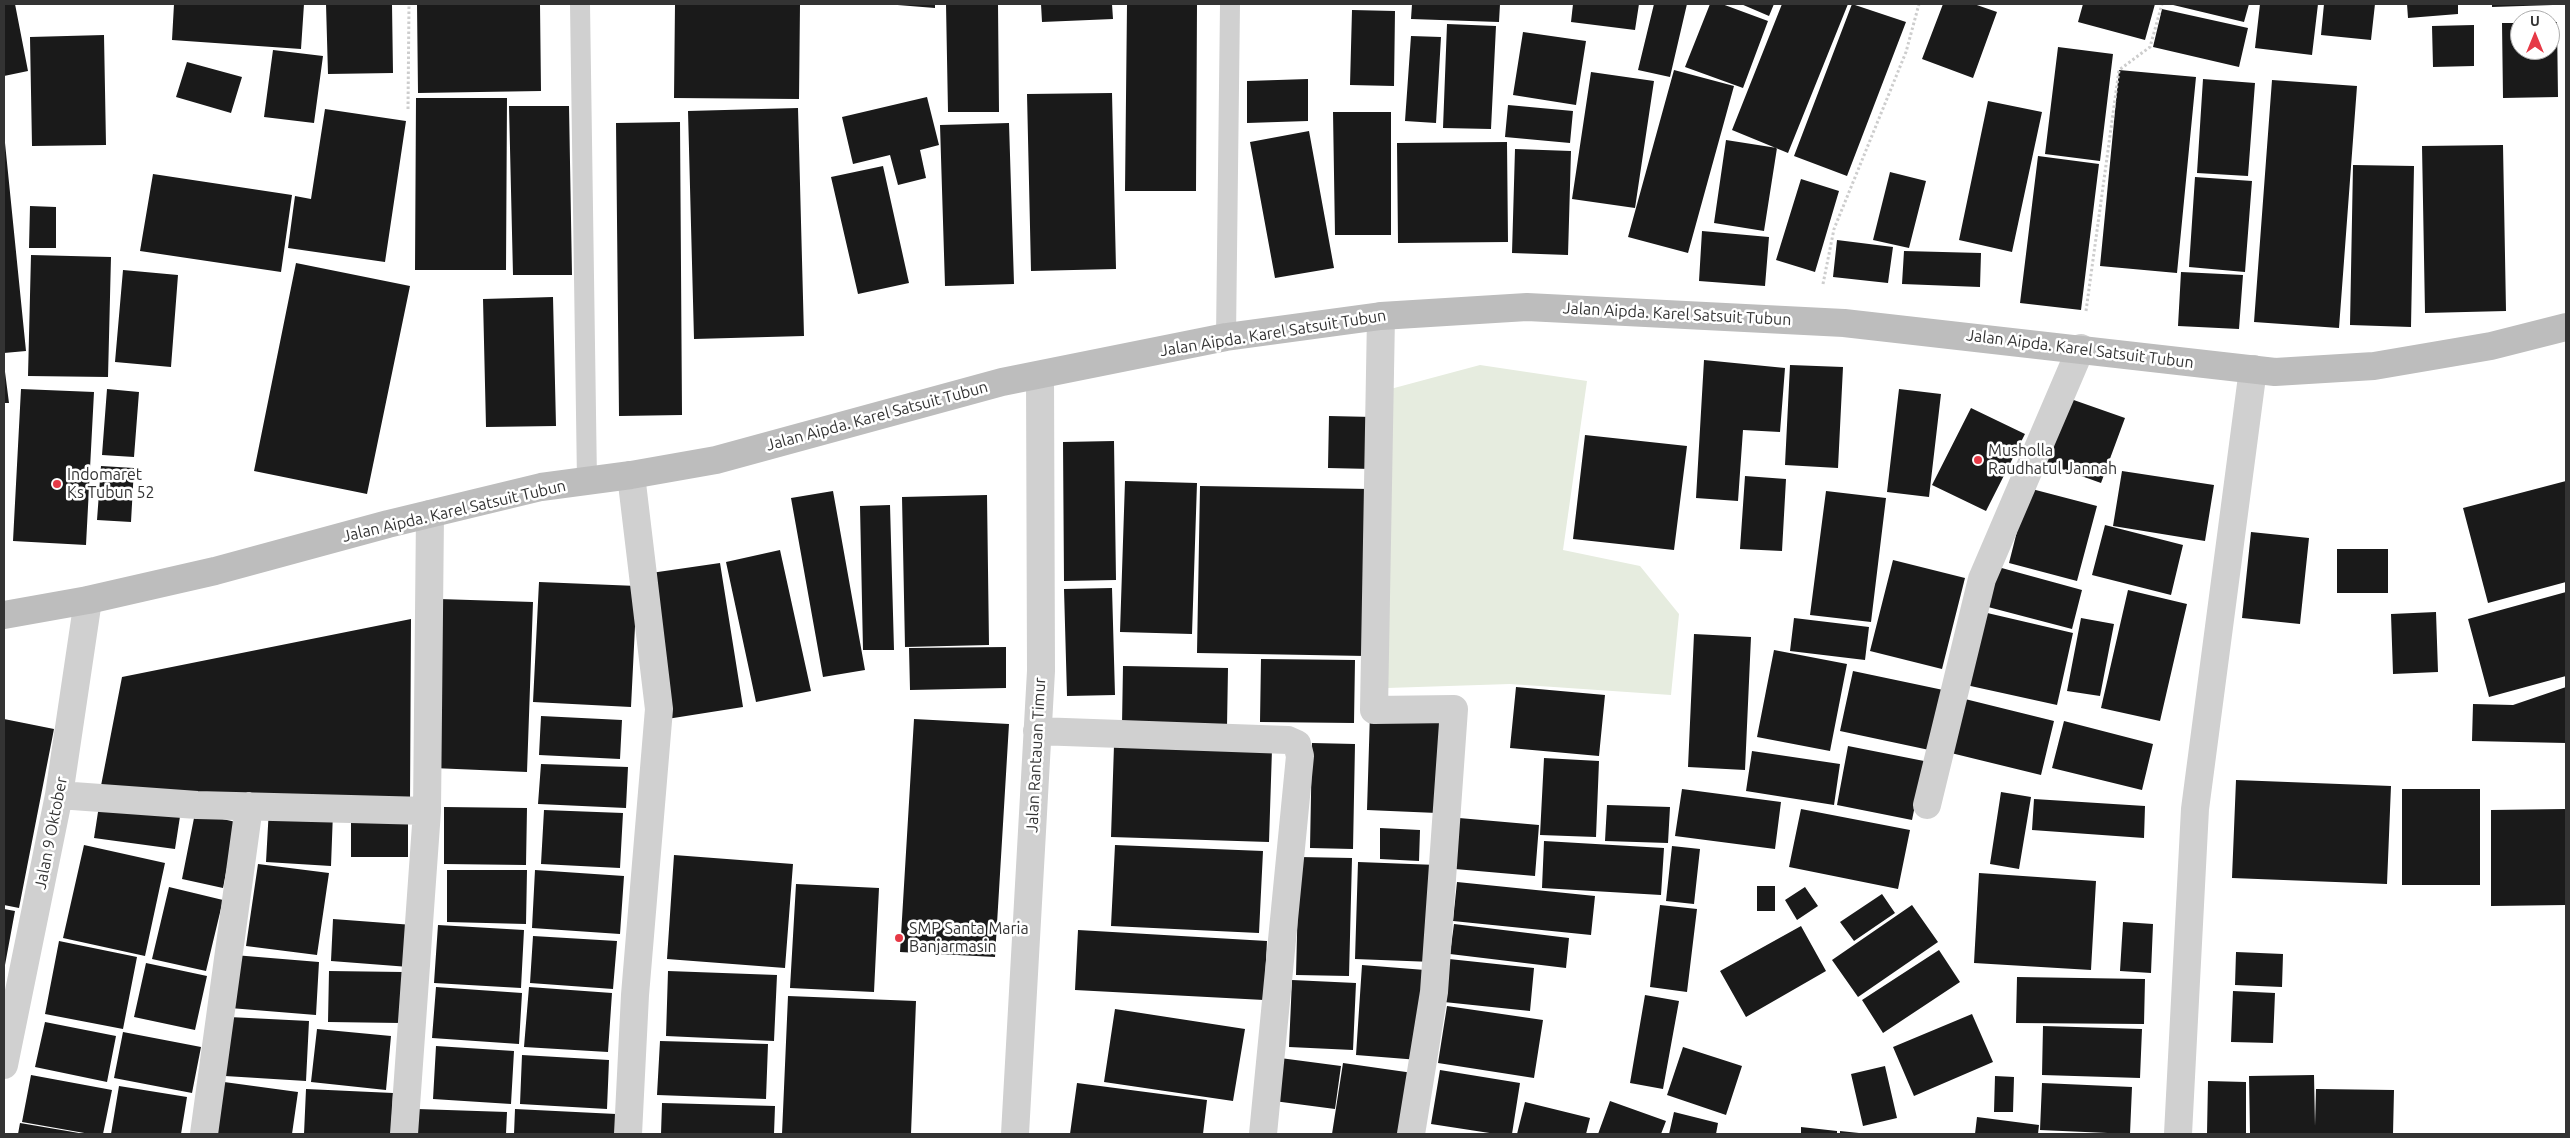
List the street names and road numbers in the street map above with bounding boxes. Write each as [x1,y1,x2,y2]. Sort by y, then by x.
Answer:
street label: Jalan Aipda. Karel Satsuit Tubun [1562,298,1792,330]
street label: Jalan Aipda. Karel Satsuit Tubun [1158,306,1388,360]
street label: Jalan Aipda. Karel Satsuit Tubun [1965,326,2195,372]
street label: Jalan Aipda. Karel Satsuit Tubun [764,377,990,455]
street label: Jalan Aipda. Karel Satsuit Tubun [340,476,568,546]
street label: Jalan Rantauan Timur [1022,677,1050,833]
street label: Jalan 9 Oktober [31,775,71,891]

